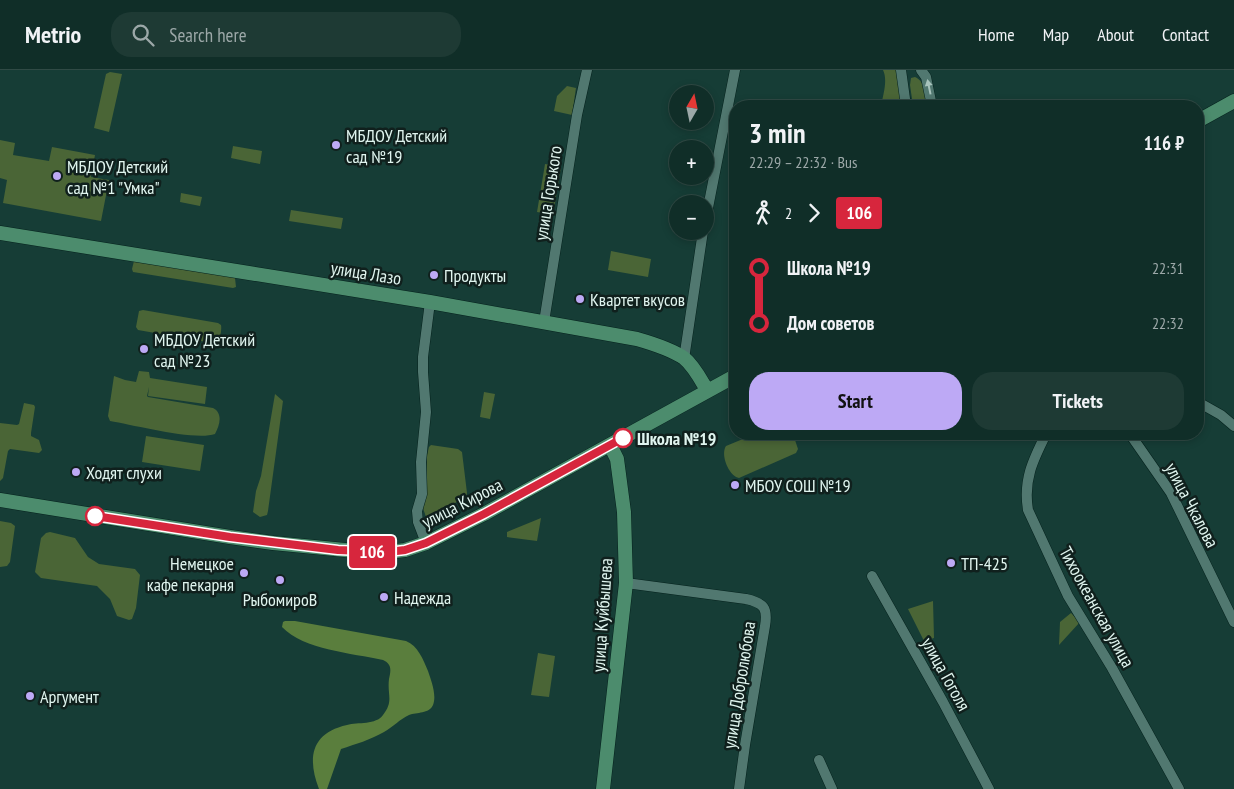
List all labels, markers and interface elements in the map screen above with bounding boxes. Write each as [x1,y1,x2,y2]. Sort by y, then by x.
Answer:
search box [111,12,461,57]
text: Metrio [25,19,81,50]
icon: search [129,21,157,49]
text: Search here [169,23,247,47]
text: Home [978,23,1015,46]
text: Map [1043,23,1069,46]
text: About [1097,23,1134,46]
text: Contact [1162,23,1209,46]
one-way arrow [924,79,932,95]
north arrow [669,85,714,130]
map controls [669,85,714,240]
text: 3 min [749,114,806,151]
place label: МБДОУ Детский сад №19 [346,124,447,168]
text: 116 ₽ [1144,131,1184,155]
marker: МБДОУ Детский сад №19 [330,139,342,151]
button: + [669,140,714,185]
street label: улица Горького [529,144,567,242]
text: 22:29 – 22:32 · Bus [749,152,857,172]
place label: МБДОУ Детский сад №1 "Умка" [67,155,168,199]
marker: МБДОУ Детский сад №1 "Умка" [51,170,63,182]
button: − [669,195,714,240]
icon: walk [749,199,777,227]
icon: forward [800,199,828,227]
text: 106 [846,201,872,224]
text: 2 [785,203,792,223]
street label: улица Лазо [329,256,403,290]
text: Школа №19 [787,256,871,280]
text: 22:31 [1152,258,1184,278]
place label: Продукты [444,264,506,287]
marker: Продукты [428,269,440,281]
place label: Квартет вкусов [590,288,685,311]
marker: Квартет вкусов [574,293,586,305]
text: Дом советов [787,311,874,335]
text: 22:32 [1152,313,1184,333]
place label: МБДОУ Детский сад №23 [154,328,255,372]
marker: МБДОУ Детский сад №23 [138,343,150,355]
button: Start [749,372,962,430]
button: Tickets [972,372,1184,430]
place label: Школа №19 [637,427,716,450]
marker: Школа №19 [613,428,633,448]
street label: улица Чкалова [1160,458,1224,552]
place label: Ходят слухи [86,461,162,484]
marker: Ходят слухи [70,466,82,478]
street label: улица Кирова [418,473,506,533]
place label: МБОУ СОШ №19 [745,474,851,497]
marker: МБОУ СОШ №19 [729,479,741,491]
unlabelled marker [85,506,105,526]
line badge: 106 [343,536,401,568]
text: 106 [359,540,385,563]
street label: Тихоокеанская улица [1054,543,1140,671]
place label: Немецкое кафе пекарня [147,552,234,596]
place label: ТП-425 [961,552,1008,575]
street label: улица Куйбышева [587,557,617,673]
marker: ТП-425 [945,557,957,569]
marker: Немецкое кафе пекарня [238,567,250,579]
marker: РыбомироВ [274,574,286,586]
place label: Надежда [394,586,451,609]
place label: РыбомироВ [243,588,317,611]
marker: Надежда [378,591,390,603]
street label: улица Добролюбова [718,620,760,750]
street label: улица Гоголя [916,633,976,715]
place label: Аргумент [40,685,99,708]
marker: Аргумент [24,690,36,702]

